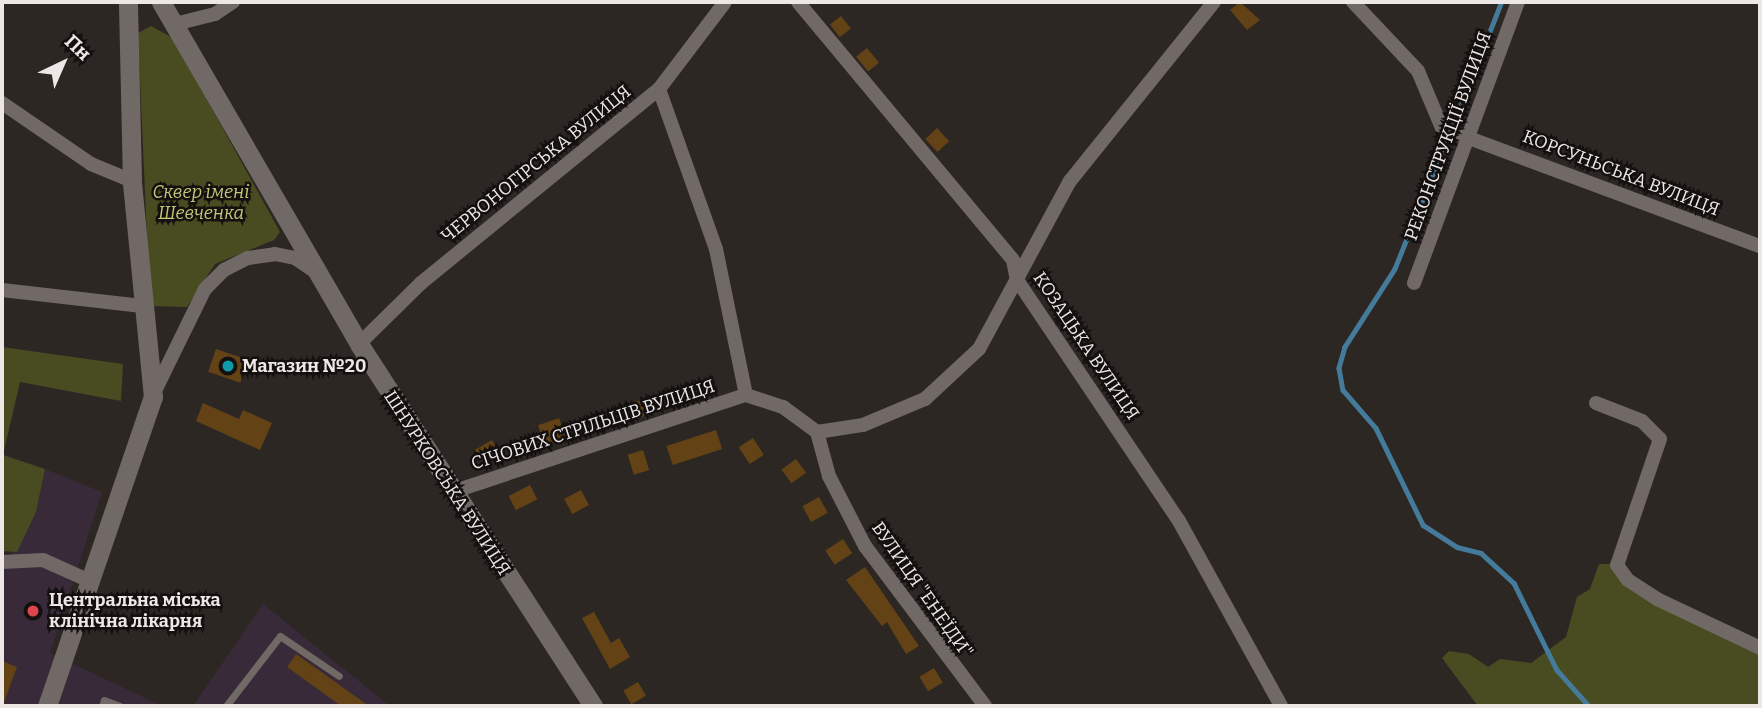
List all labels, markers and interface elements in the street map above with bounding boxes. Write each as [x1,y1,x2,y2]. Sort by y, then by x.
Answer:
north arrow [28,28,98,98]
street label: РЕКОНСТРУКЦІЇ ВУЛИЦЯ [1400,29,1496,243]
text: Пн [60,30,96,65]
street label: ЧЕРВОНОГІРСЬКА ВУЛИЦЯ [437,81,635,247]
street label: КОРСУНЬСЬКА ВУЛИЦЯ [1520,126,1722,220]
park label: Сквер імені Шевченка [153,182,249,224]
street label: КОЗАЦЬКА ВУЛИЦЯ [1029,268,1143,424]
place label: Магазин №20 [242,355,366,377]
marker: Магазин №20 [220,358,236,374]
street label: СІЧОВИХ СТРІЛЬЦІВ ВУЛИЦЯ [468,375,718,475]
street label: ШНУРКОВСЬКА ВУЛИЦЯ [379,387,515,579]
street label: ВУЛИЦЯ "ЕНЕЇДИ" [867,518,977,662]
place label: Центральна міська клінічна лікарня [49,590,221,632]
marker: Центральна міська клінічна лікарня [23,601,43,621]

